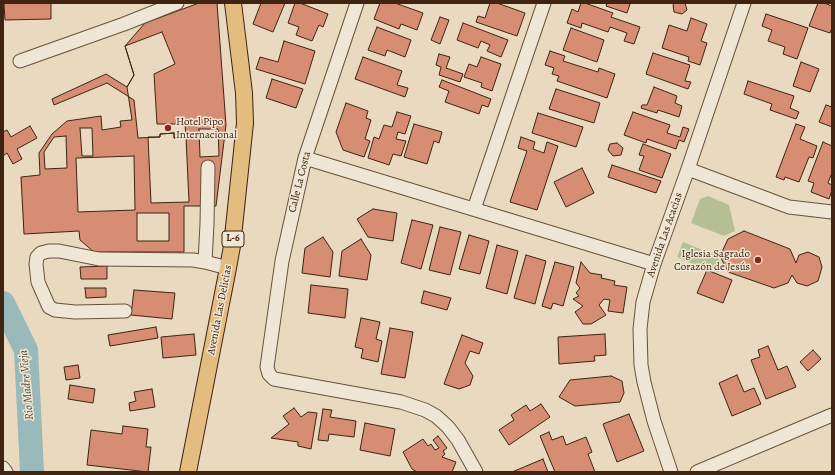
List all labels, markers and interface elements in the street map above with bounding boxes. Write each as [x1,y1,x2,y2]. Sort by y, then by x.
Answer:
place label: Hotel Pipo Internacional [176,115,237,141]
marker: Hotel Pipo Internacional [163,123,173,133]
street label: Calle La Costa [286,150,314,214]
street label: Avenida Las Acacias [644,191,686,279]
road number: L-6 [222,231,244,247]
place label: Iglesia Sagrado Corazón de Jesús [674,247,750,273]
marker: Iglesia Sagrado Corazón de Jesús [753,255,763,265]
street label: Avenida Las Delicias [205,264,235,356]
water label: Río Madre Vieja [17,349,37,421]

